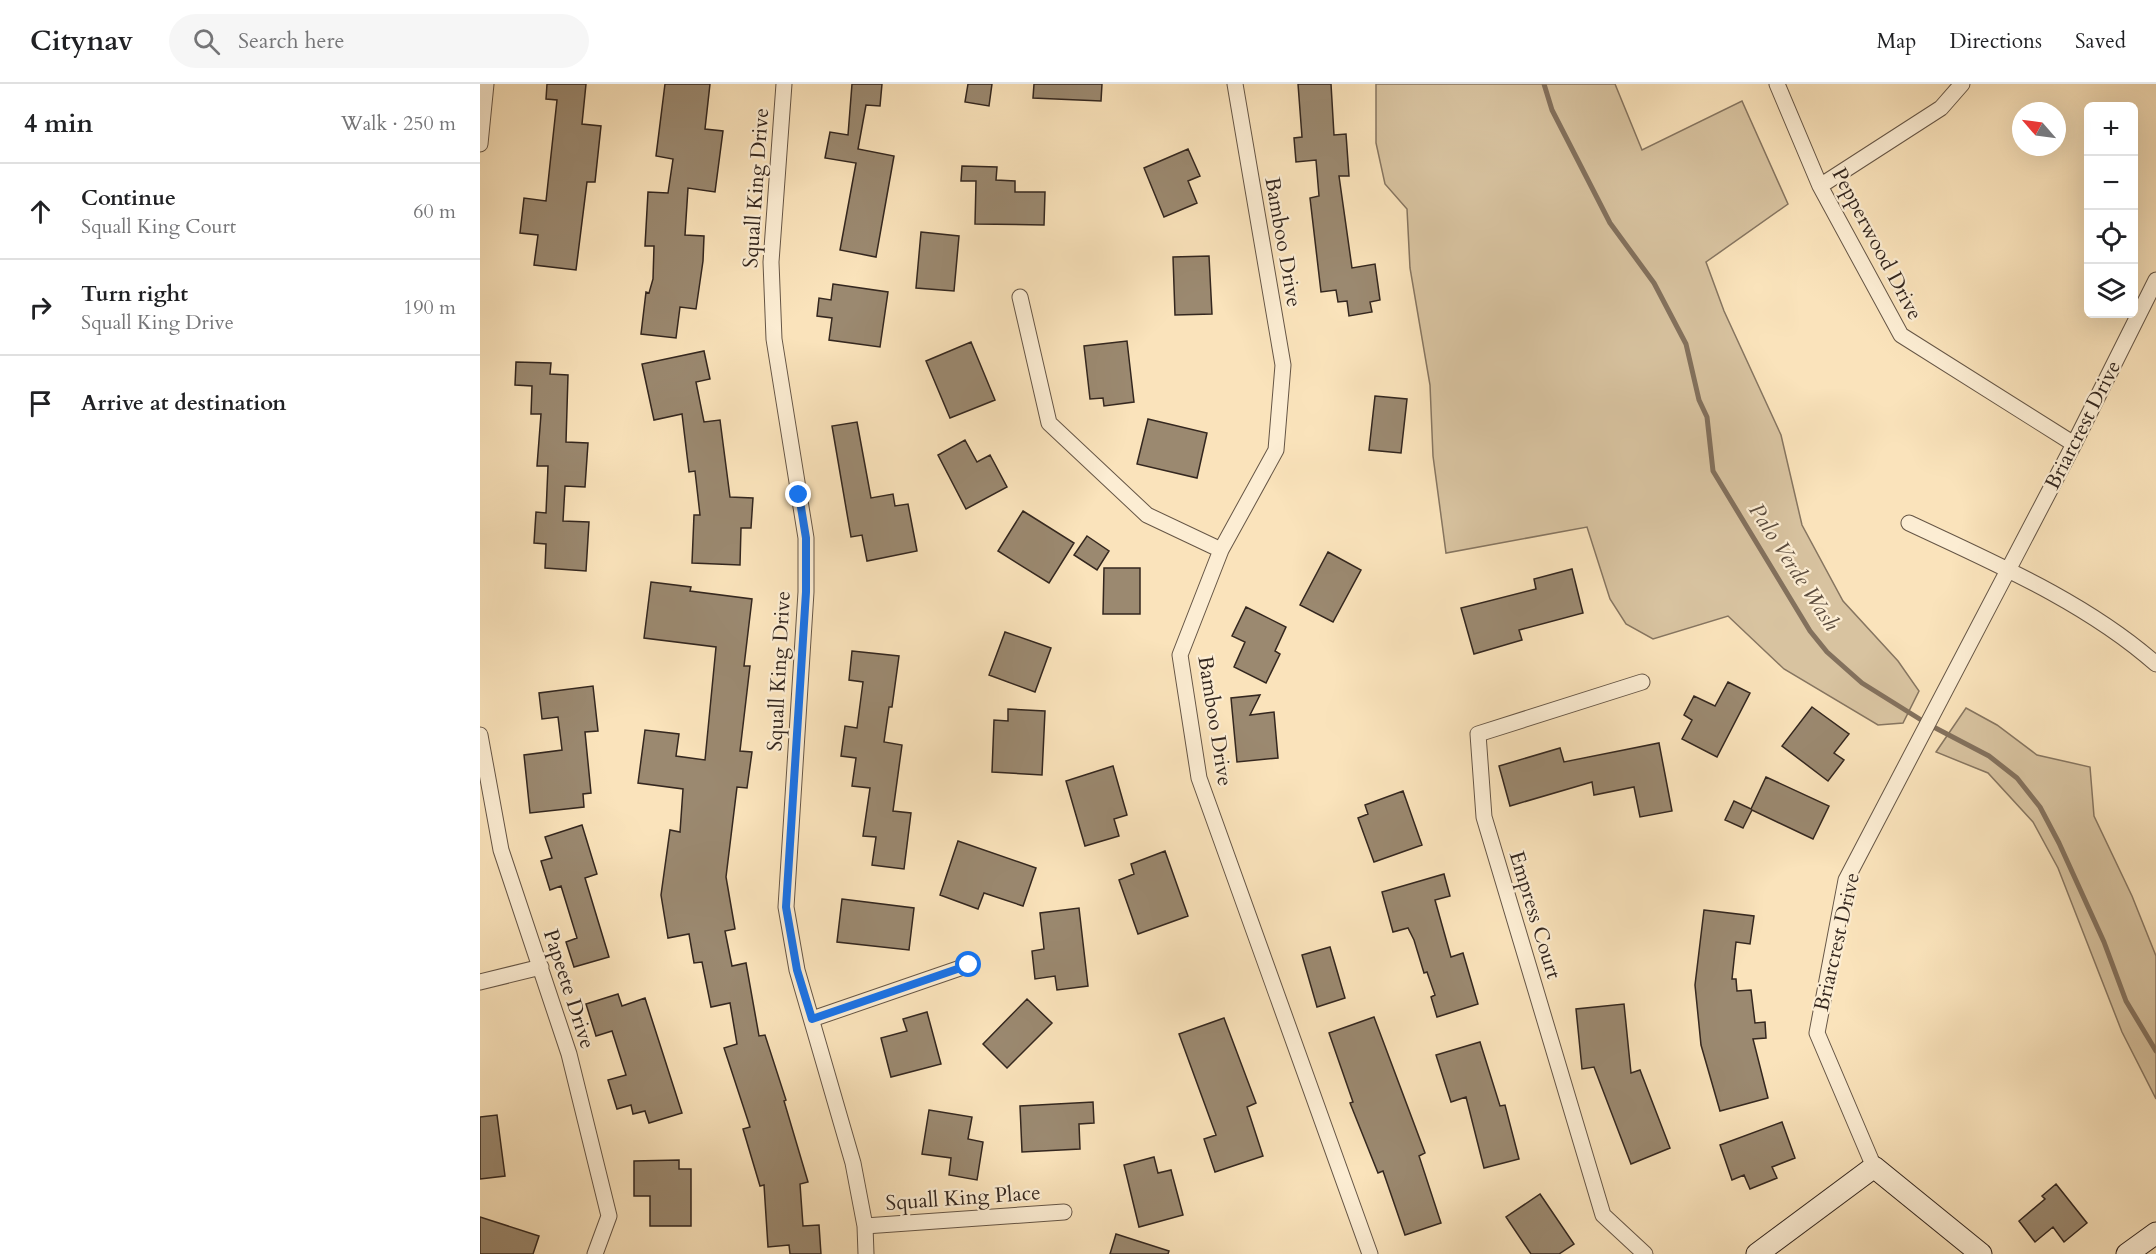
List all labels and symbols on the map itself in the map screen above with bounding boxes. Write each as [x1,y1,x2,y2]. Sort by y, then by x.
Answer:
north arrow [2012,102,2066,156]
street label: Squall King Drive [736,107,776,269]
street label: Pepperwood Drive [1825,163,1929,325]
street label: Bamboo Drive [1257,175,1309,309]
street label: Briarcrest Drive [2038,355,2128,495]
route end [785,481,811,507]
water label: Palo Verde Wash [1741,497,1847,637]
street label: Squall King Drive [760,590,798,752]
street label: Bamboo Drive [1190,654,1240,788]
street label: Empress Court [1502,848,1568,983]
street label: Briarcrest Drive [1807,870,1867,1014]
street label: Papeete Drive [536,925,602,1053]
route start [955,951,981,977]
street label: Squall King Place [884,1178,1042,1218]

